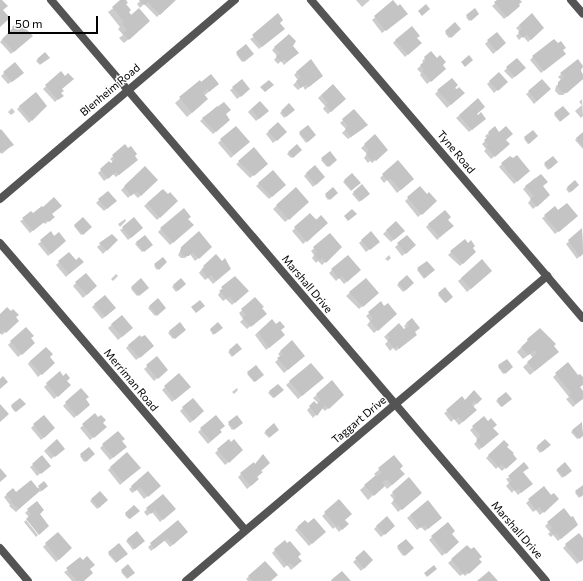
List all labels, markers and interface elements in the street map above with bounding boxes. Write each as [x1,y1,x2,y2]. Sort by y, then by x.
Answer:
scale bar [10,8,100,34]
text: 50 m [15,16,43,30]
street label: Blenheim Road [77,61,143,119]
street label: Tyne Road [434,128,478,176]
street label: Marshall Drive [279,252,335,316]
street label: Merriman Road [101,346,161,414]
street label: Taggart Drive [329,393,389,447]
street label: Marshall Drive [488,499,546,561]

